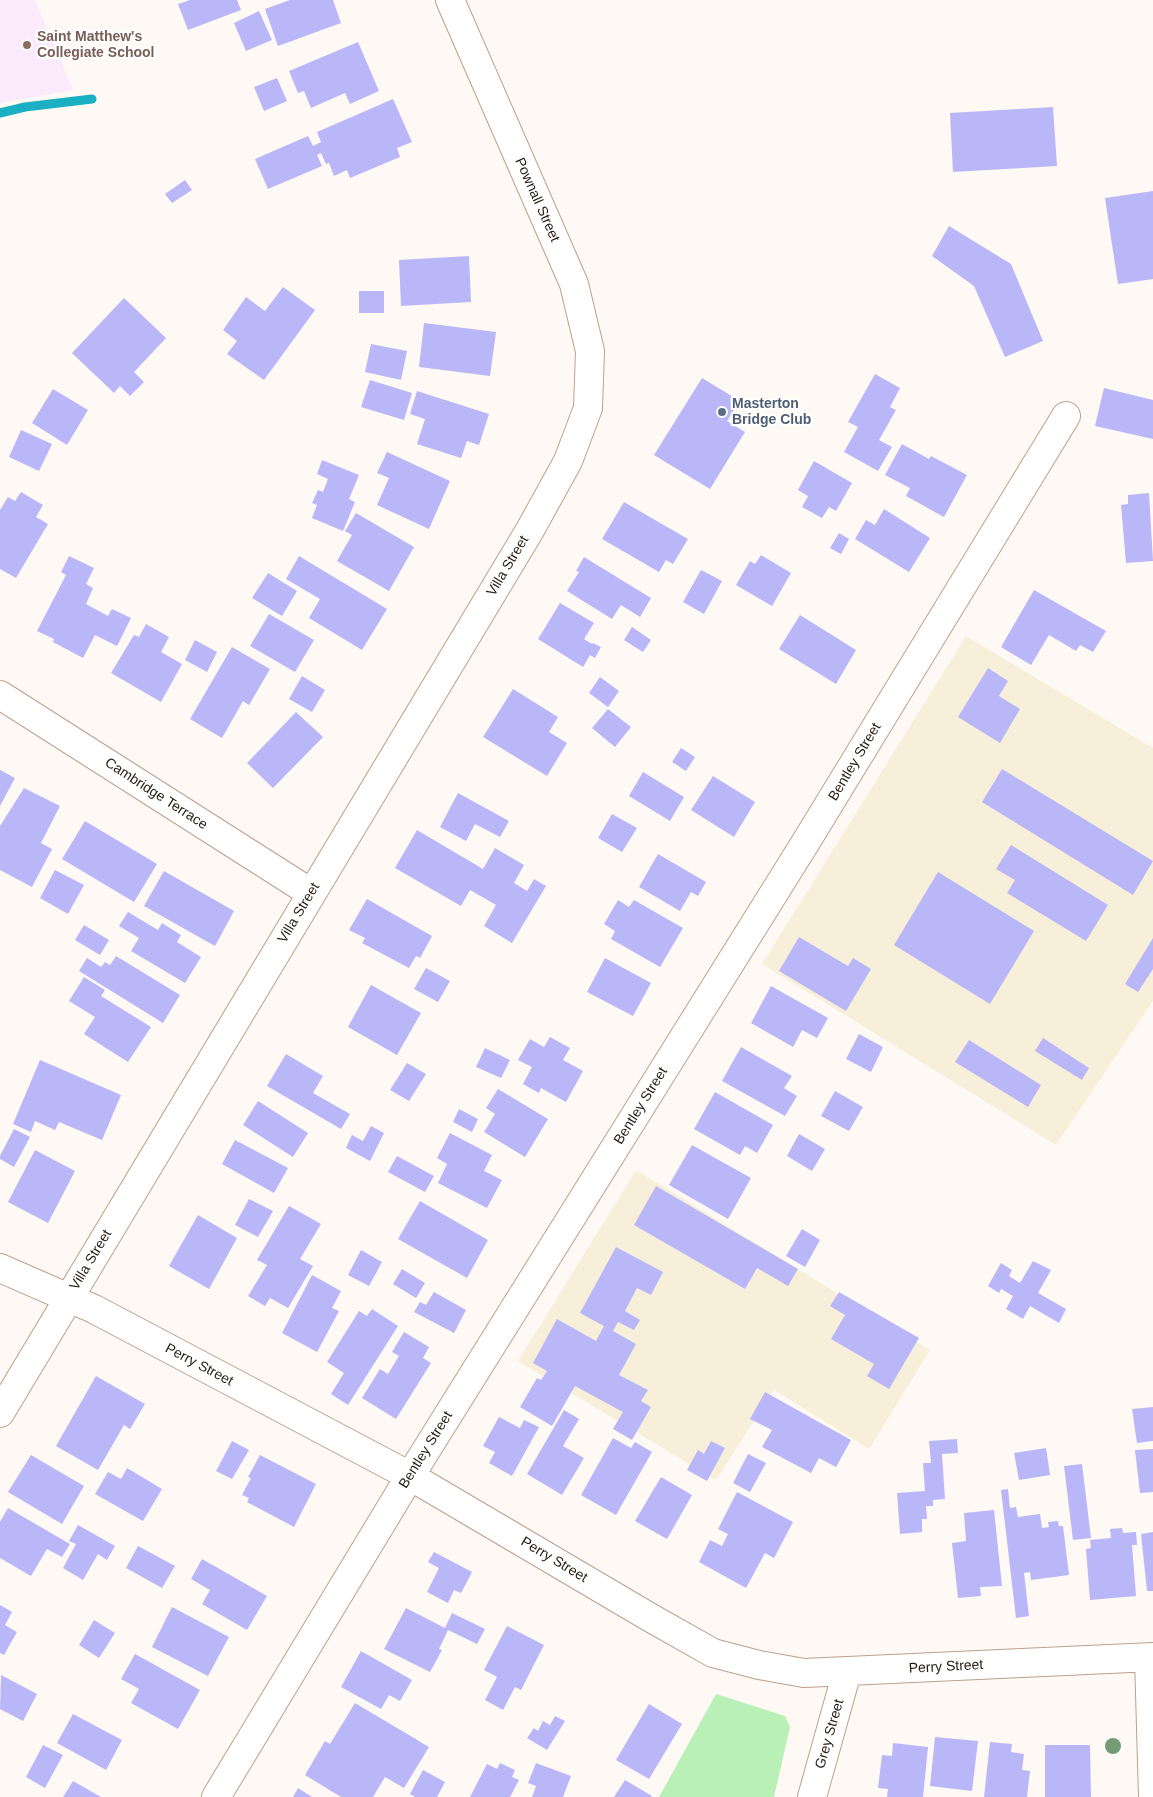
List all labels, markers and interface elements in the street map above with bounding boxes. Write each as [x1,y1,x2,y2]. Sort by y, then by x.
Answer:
place label: Saint Matthew's Collegiate School [37,29,154,62]
marker: Saint Matthew's Collegiate School [21,39,33,51]
street label: Pownall Street [511,155,563,245]
place label: Masterton Bridge Club [732,396,811,428]
marker: Masterton Bridge Club [716,406,728,418]
street label: Villa Street [483,533,533,599]
street label: Bentley Street [825,720,885,804]
street label: Cambridge Terrace [102,755,210,833]
street label: Villa Street [274,880,324,946]
street label: Bentley Street [611,1064,671,1148]
street label: Villa Street [66,1227,116,1293]
street label: Perry Street [162,1340,236,1390]
street label: Bentley Street [396,1408,456,1492]
street label: Perry Street [518,1534,590,1586]
street label: Perry Street [908,1657,984,1677]
street label: Grey Street [812,1697,848,1771]

